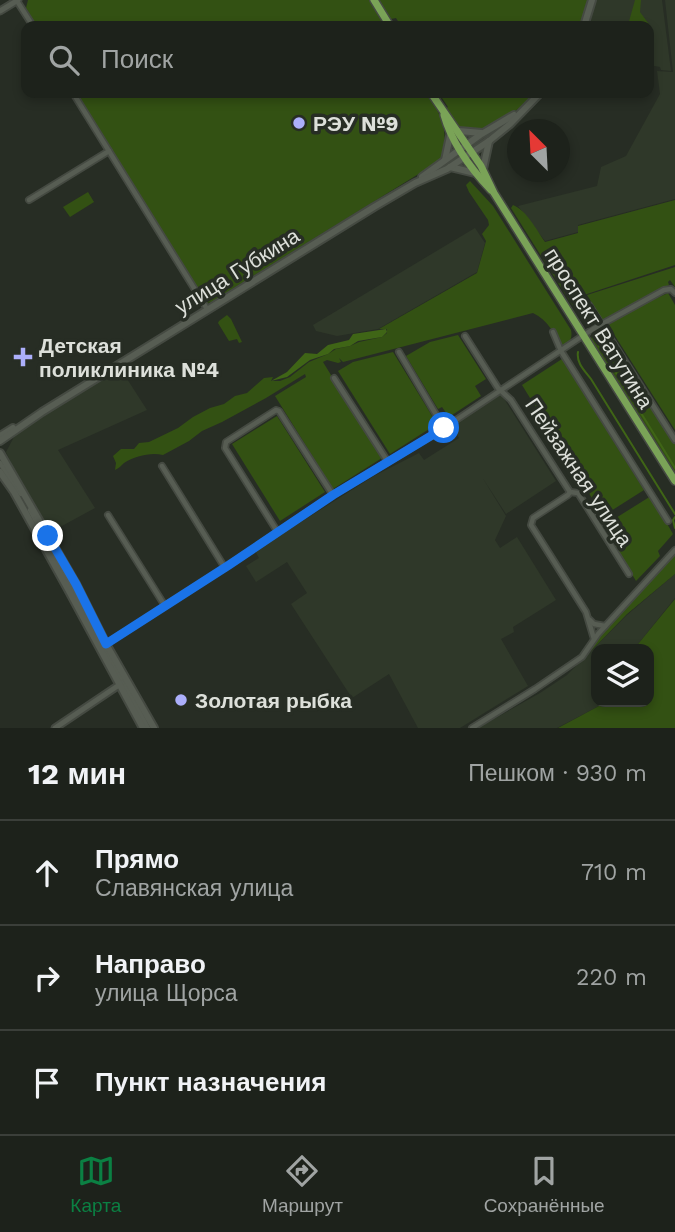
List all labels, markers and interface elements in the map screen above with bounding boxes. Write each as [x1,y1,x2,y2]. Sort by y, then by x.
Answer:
search box [21,21,654,98]
icon: search [45,41,83,79]
text: Поиск [101,44,173,74]
place label: РЭУ №9 [313,111,398,136]
marker: РЭУ №9 [291,115,307,131]
north arrow [507,119,570,182]
street label: улица Губкина [170,223,304,319]
street label: проспект Ватутина [539,243,659,413]
place label: Детская поликлиника №4 [39,333,219,382]
marker: Детская поликлиника №4 [13,347,33,367]
street label: Пейзажная улица [520,393,638,551]
route start [428,412,459,443]
route end [32,520,63,551]
map controls [591,644,654,707]
button: layers [591,644,654,707]
place label: Золотая рыбка [195,688,352,713]
marker: Золотая рыбка [173,692,189,708]
text: 12 мин [28,756,126,791]
text: Пешком · 930 m [468,760,647,787]
text: Прямо [95,844,179,874]
icon: ahead [28,854,66,892]
text: 710 m [581,859,647,886]
text: Славянская улица [95,875,293,902]
text: Направо [95,949,206,979]
icon: right [28,959,66,997]
text: 220 m [576,964,647,991]
text: улица Щорса [95,980,238,1007]
icon: arrive [28,1064,66,1102]
text: Пункт назначения [95,1067,326,1097]
tab: Карта [70,1152,121,1217]
tab: Маршрут [262,1152,343,1217]
tab: Сохранённые [484,1152,605,1217]

